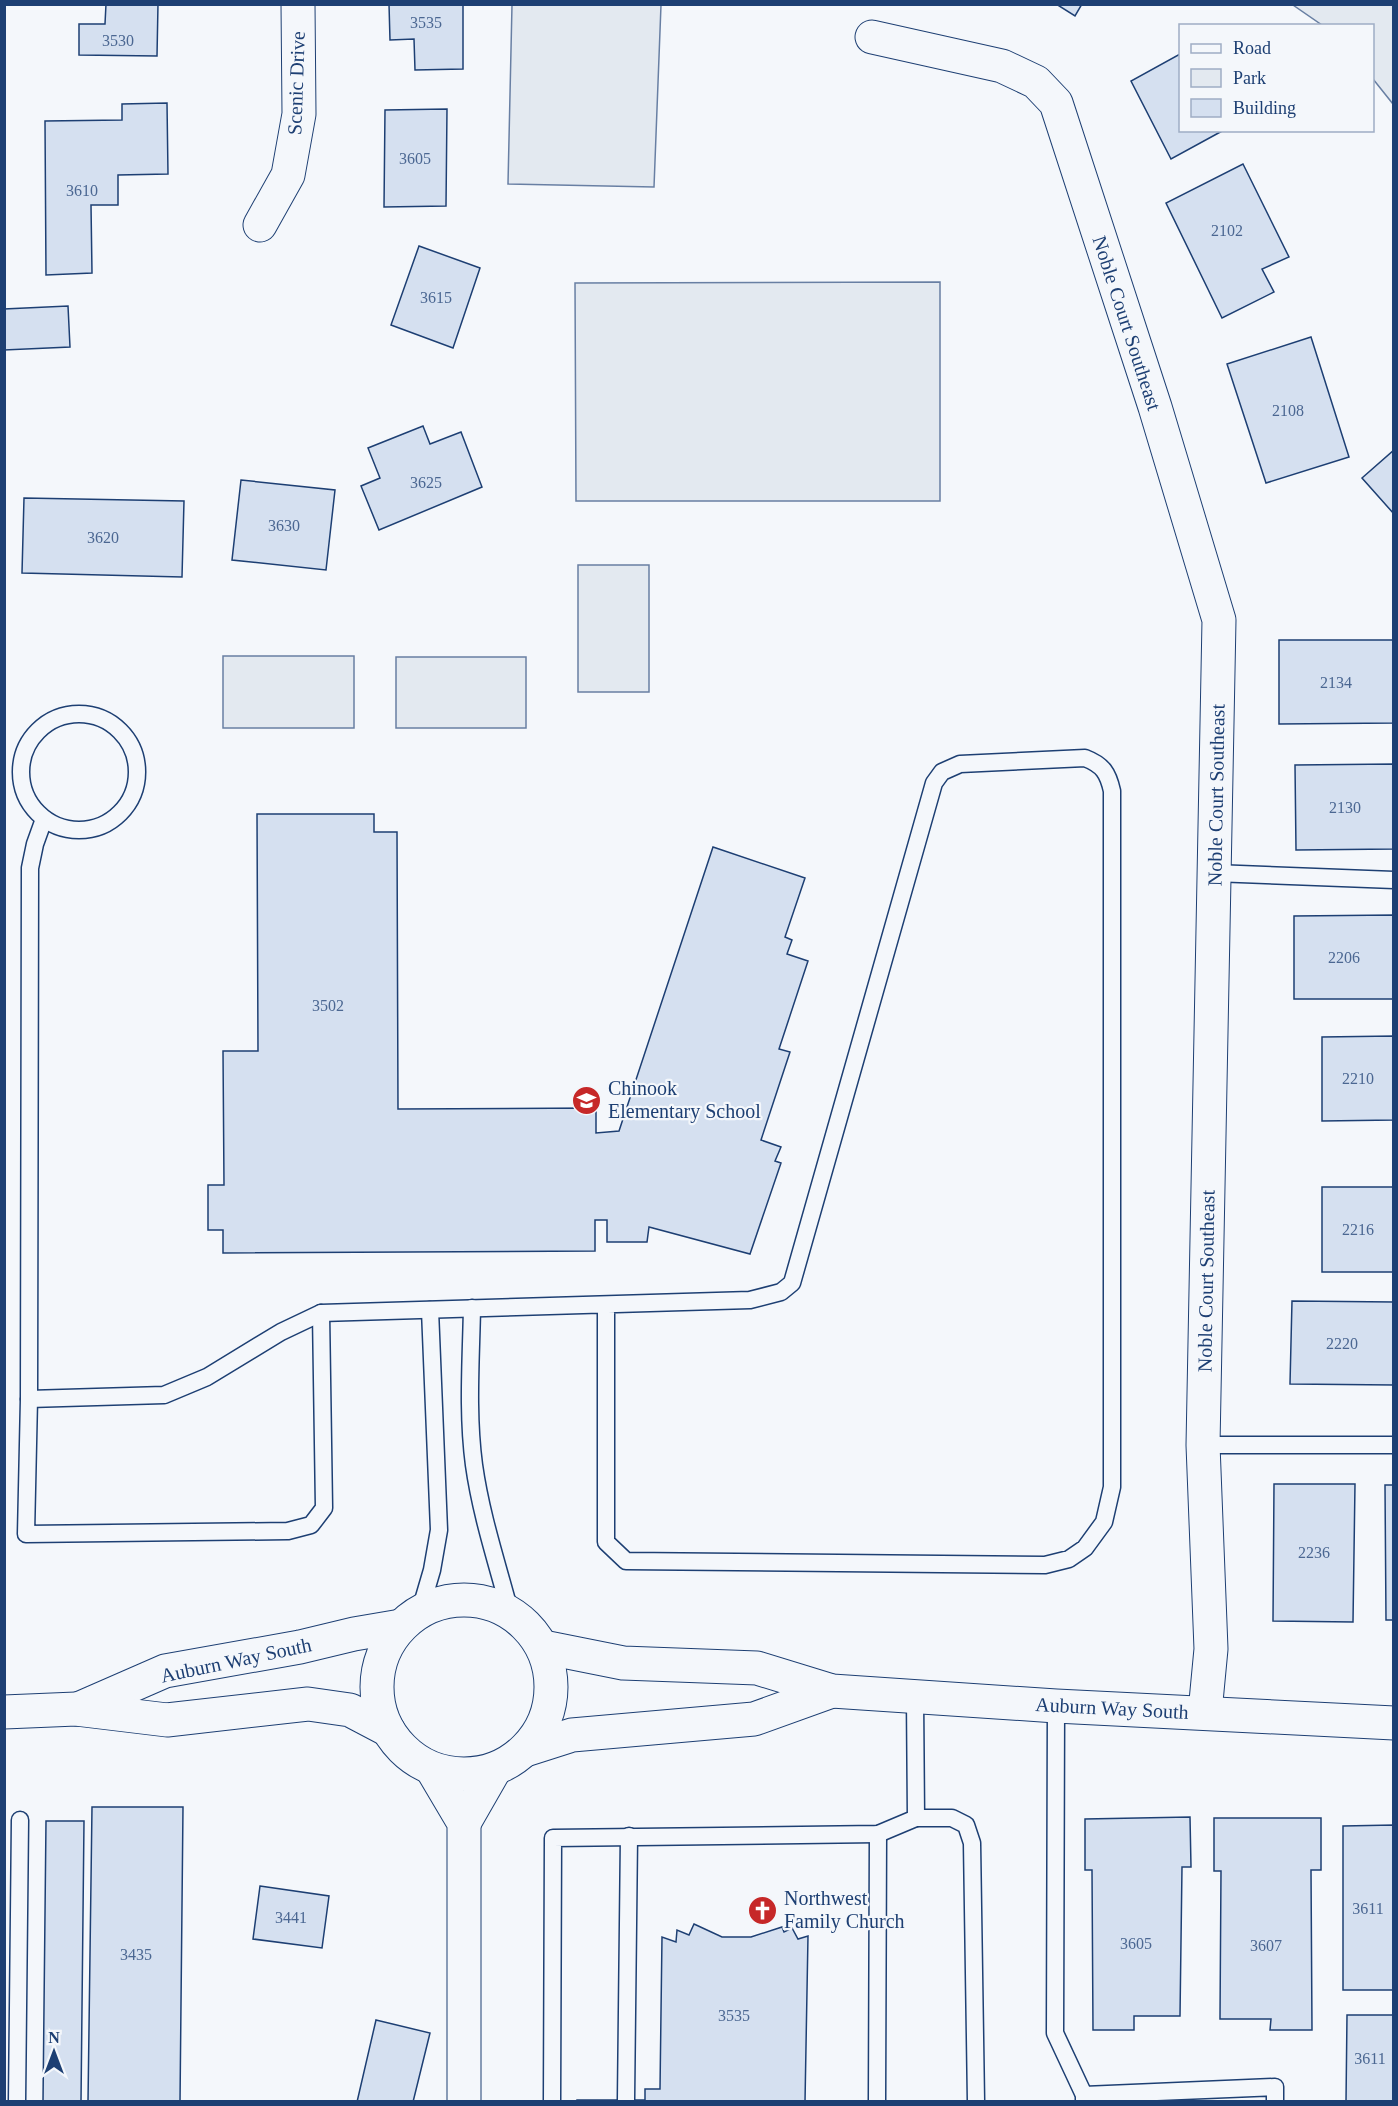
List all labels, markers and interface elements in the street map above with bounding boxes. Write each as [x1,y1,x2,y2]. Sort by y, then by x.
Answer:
house number: 3535 [410,14,442,31]
legend [1179,24,1374,132]
street label: Scenic Drive [283,31,309,135]
house number: 3530 [102,32,134,49]
text: Road [1233,38,1271,58]
text: Park [1233,68,1266,88]
text: Building [1233,98,1296,118]
house number: 3605 [399,150,431,167]
house number: 3610 [66,182,98,199]
house number: 2102 [1211,222,1243,239]
street label: Noble Court Southeast [1088,233,1166,413]
house number: 3615 [420,289,452,306]
house number: 2108 [1272,402,1304,419]
house number: 3625 [410,474,442,491]
house number: 3630 [268,517,300,534]
house number: 3620 [87,529,119,546]
house number: 2134 [1320,674,1352,691]
street label: Noble Court Southeast [1203,703,1229,886]
house number: 2130 [1329,799,1361,816]
house number: 2206 [1328,949,1360,966]
house number: 3502 [312,997,344,1014]
house number: 2210 [1342,1070,1374,1087]
place label: Chinook Elementary School [608,1077,761,1123]
school or university icon: Chinook Elementary School [571,1084,603,1116]
street label: Noble Court Southeast [1193,1189,1219,1372]
house number: 2216 [1342,1221,1374,1238]
house number: 2220 [1326,1335,1358,1352]
house number: 2236 [1298,1544,1330,1561]
street label: Auburn Way South [159,1633,314,1688]
street label: Auburn Way South [1035,1693,1189,1724]
place label: Northwest Family Church [784,1887,905,1933]
church icon: Northwest Family Church [747,1894,779,1926]
house number: 3611 [1352,1900,1384,1917]
house number: 3441 [275,1909,307,1926]
house number: 3605 [1120,1935,1152,1952]
house number: 3607 [1250,1937,1282,1954]
house number: 3435 [120,1946,152,1963]
house number: 3535 [718,2007,750,2024]
north arrow [24,2022,84,2082]
text: N [48,2029,60,2046]
house number: 3611 [1354,2050,1386,2067]

